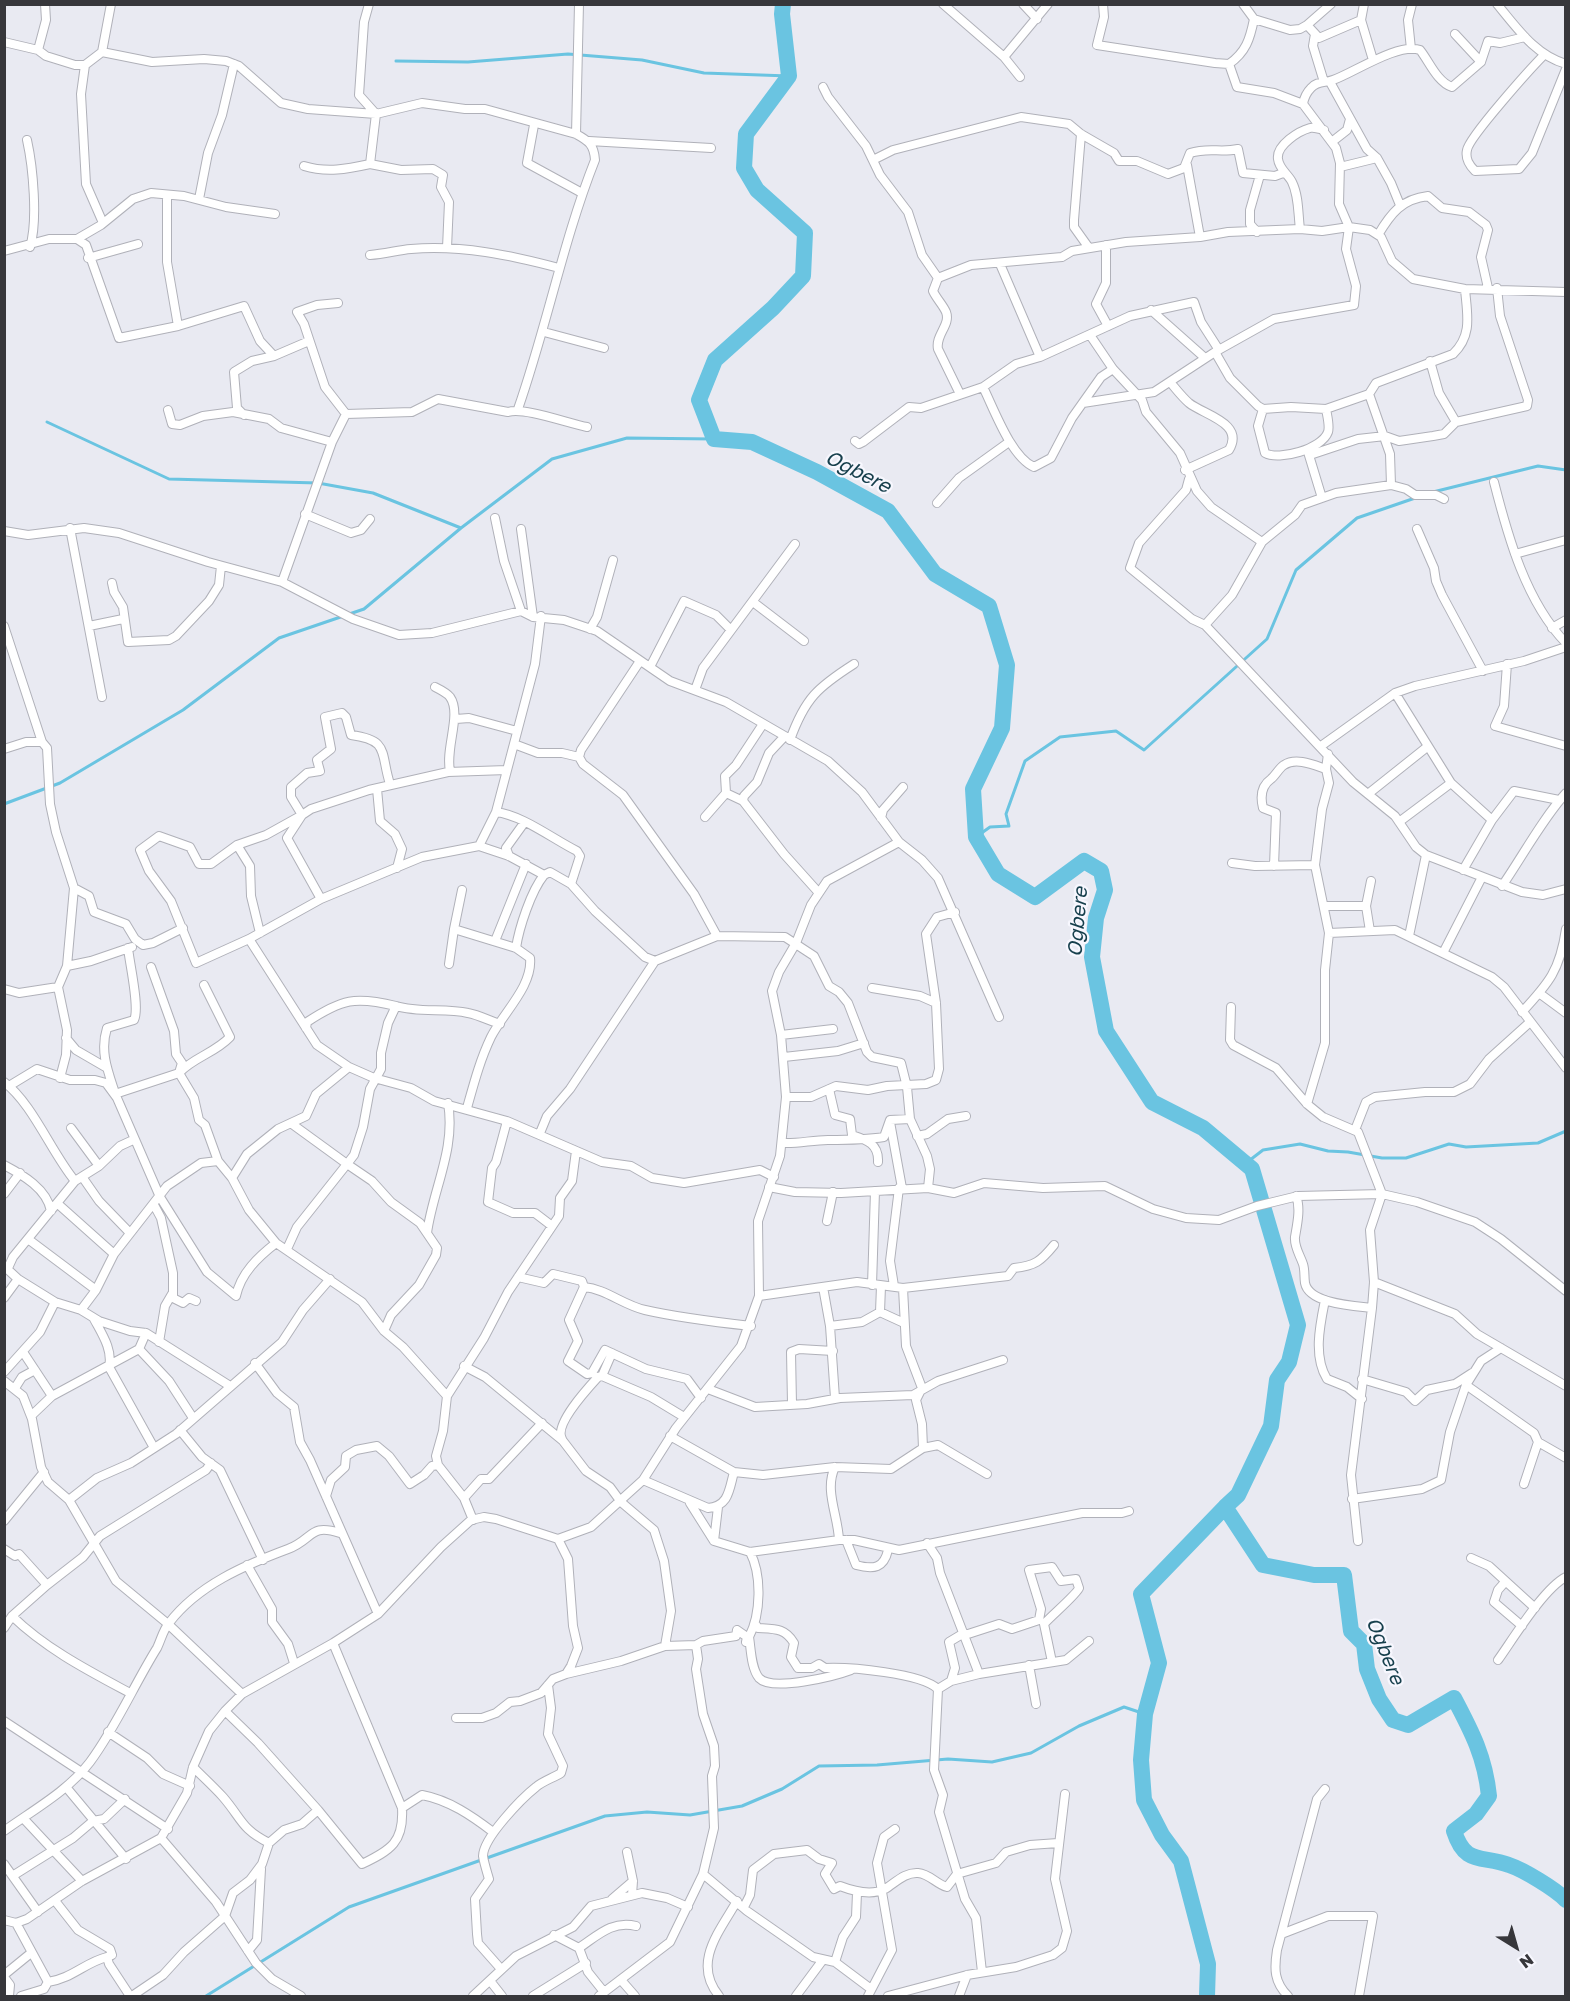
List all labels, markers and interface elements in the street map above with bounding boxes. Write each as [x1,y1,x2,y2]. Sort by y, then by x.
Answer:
water label: Ogbere [821,445,895,499]
water label: Ogbere [1063,886,1093,958]
water label: Ogbere [1361,1614,1409,1688]
north arrow [1486,1917,1546,1977]
text: N [1516,1950,1538,1973]

